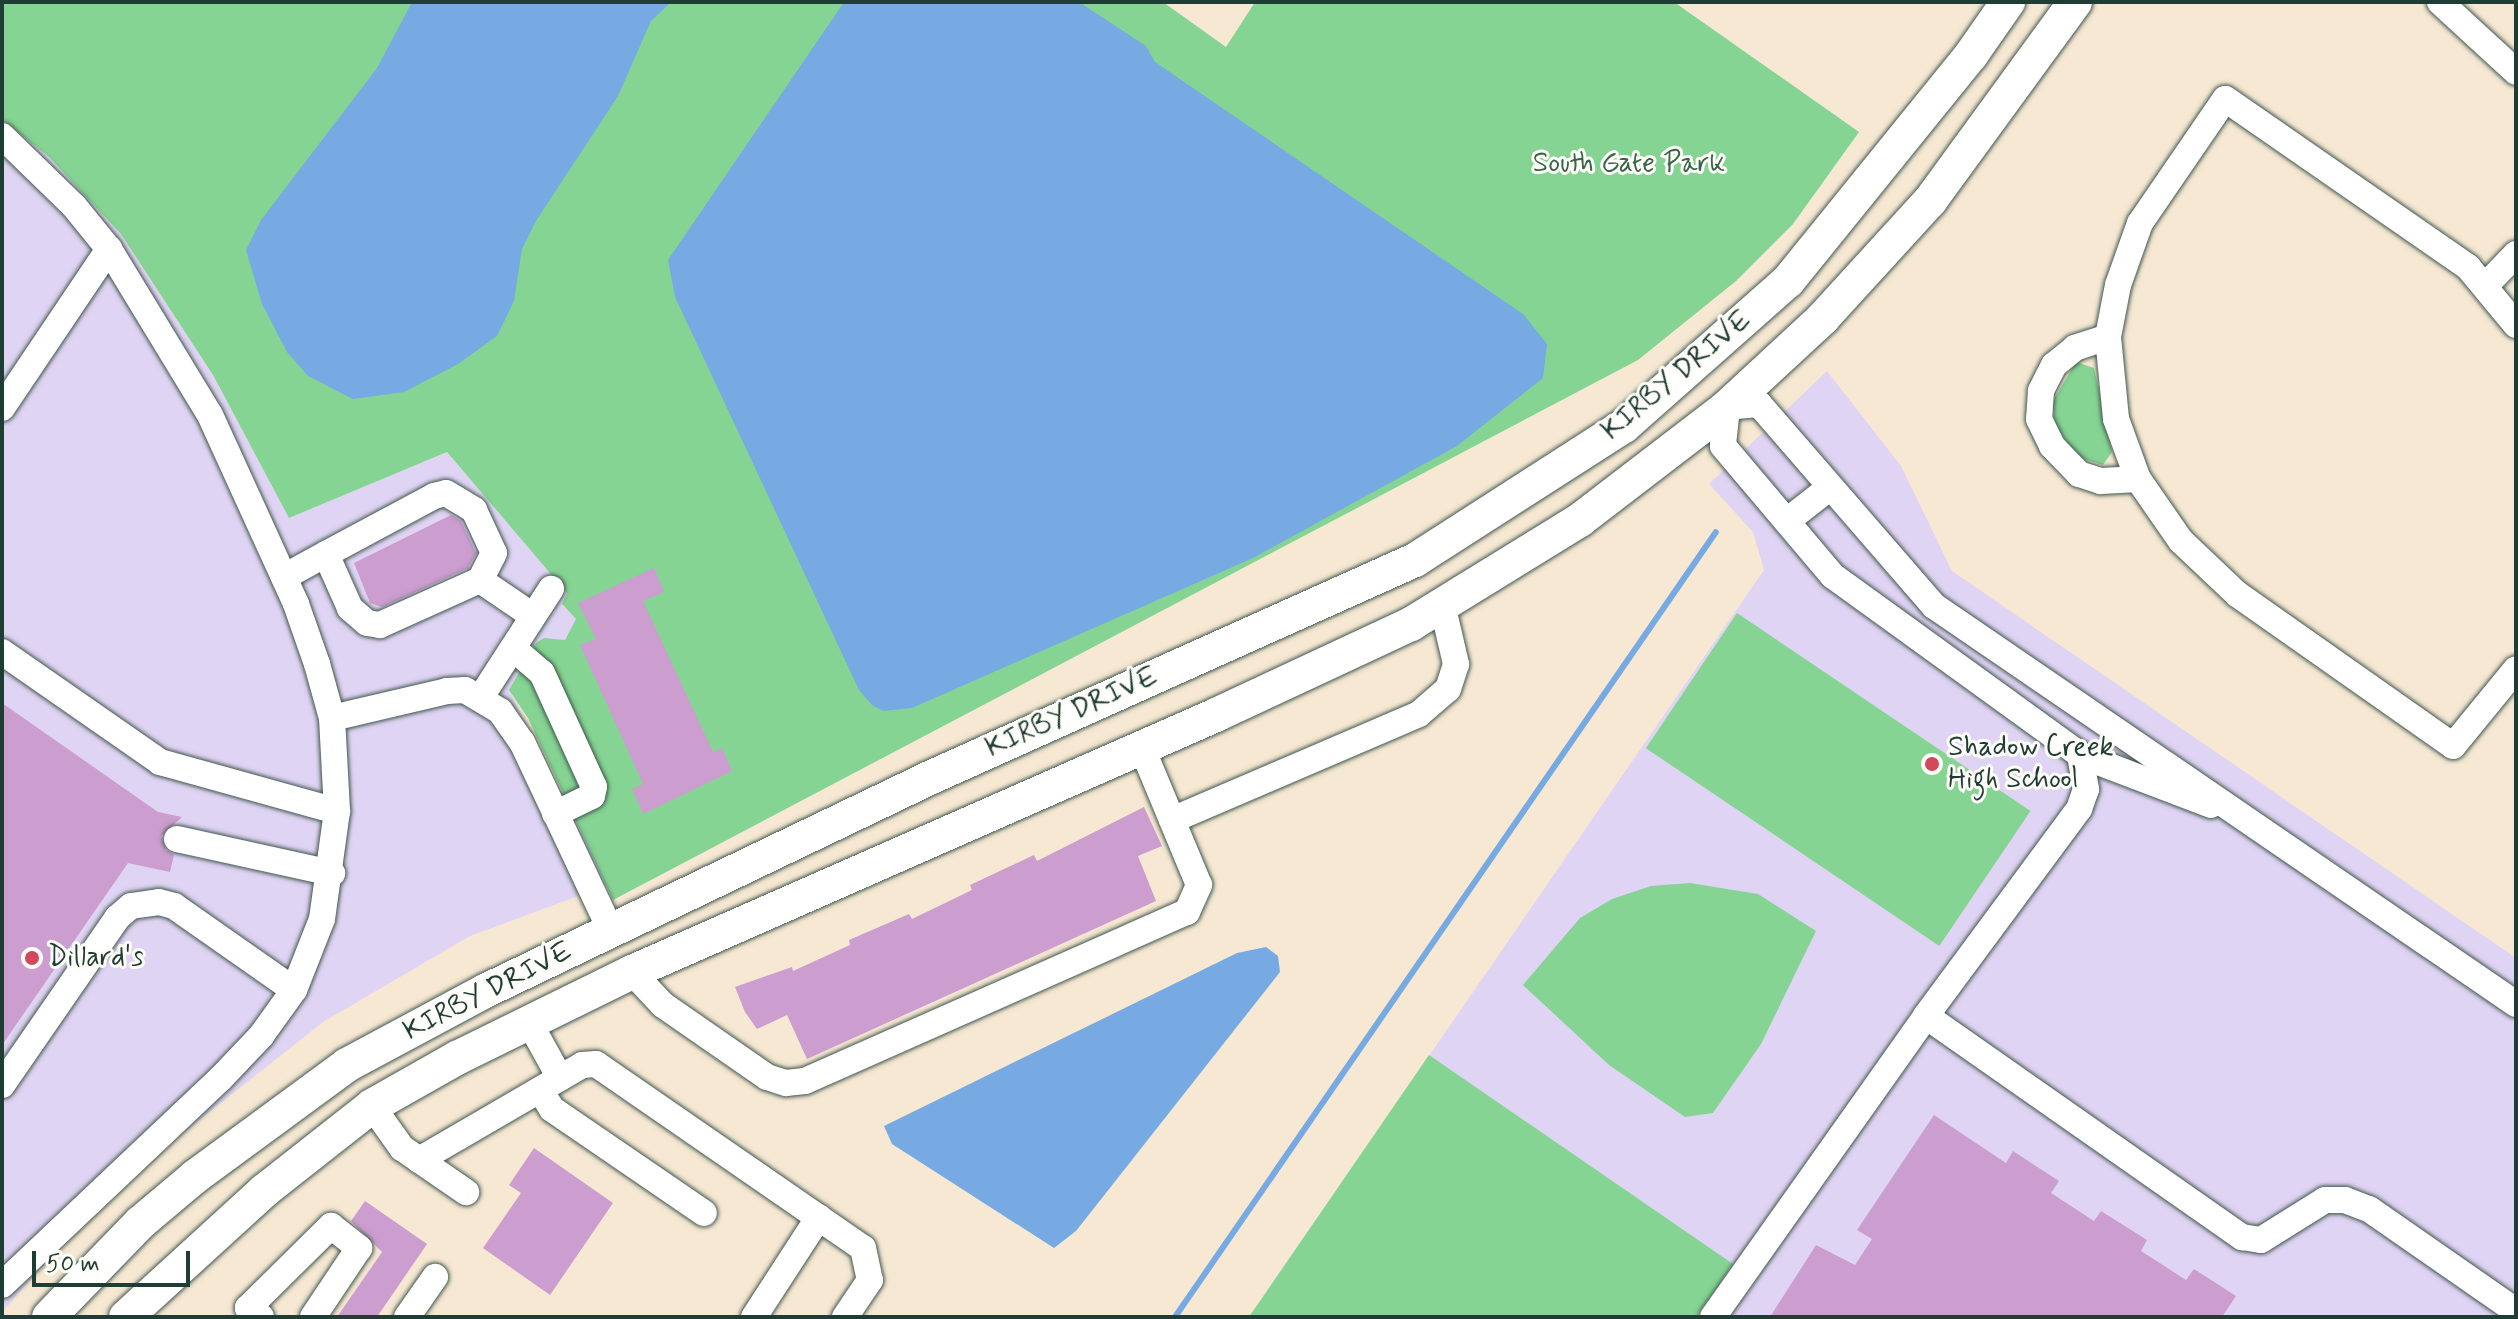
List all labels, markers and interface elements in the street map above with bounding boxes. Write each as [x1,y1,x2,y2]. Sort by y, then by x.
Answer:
park label: South Gate Park [1536,147,1722,181]
street label: KIRBY DRIVE [1595,304,1759,448]
street label: KIRBY DRIVE [981,660,1163,766]
place label: Shadow Creek High School [1948,731,2115,797]
marker: Shadow Creek High School [1923,755,1941,773]
street label: KIRBY DRIVE [398,935,578,1049]
place label: Dillard's [48,941,144,975]
marker: Dillard's [23,949,41,967]
scale bar [36,1235,194,1285]
text: 50 m [46,1249,100,1280]

